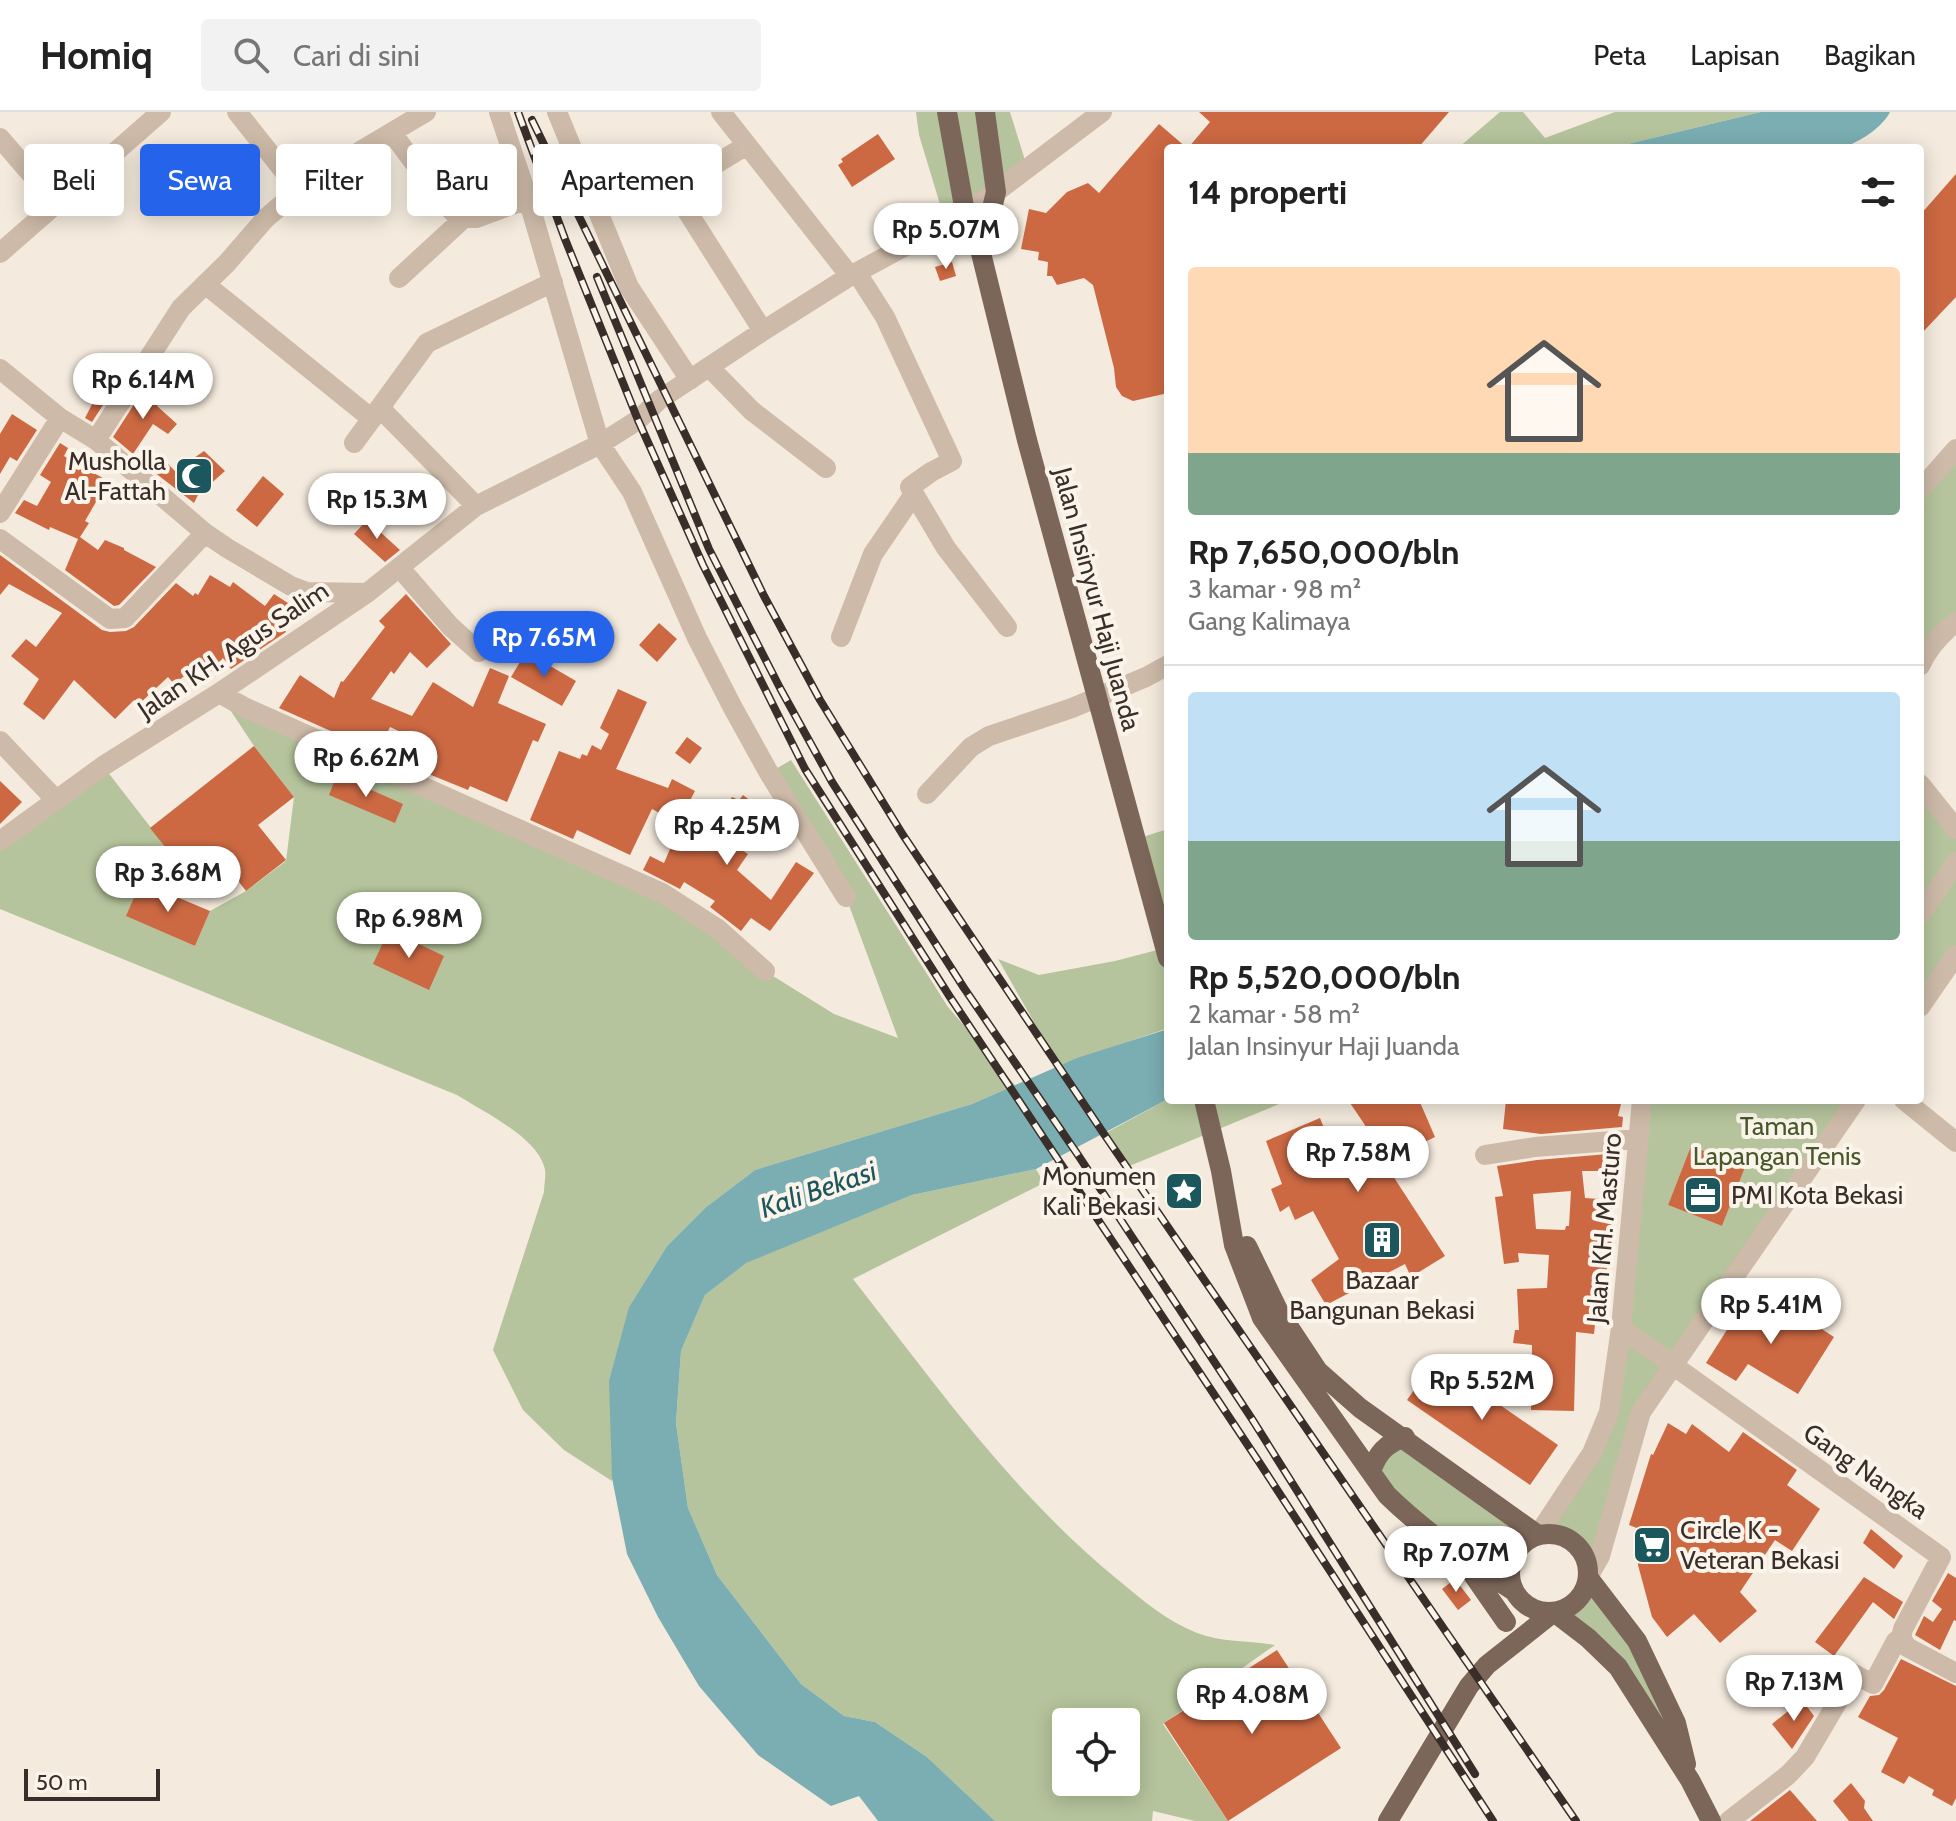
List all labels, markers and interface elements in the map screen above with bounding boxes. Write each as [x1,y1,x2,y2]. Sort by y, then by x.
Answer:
search box [201,19,761,91]
text: Homiq [40,32,153,79]
icon: search [229,33,273,77]
text: Cari di sini [293,37,420,74]
text: Peta [1593,38,1646,72]
text: Lapisan [1690,38,1780,72]
text: Bagikan [1824,38,1916,72]
chip: Beli [24,144,124,216]
chip: Sewa [140,144,260,216]
chip: Filter [276,144,391,216]
chip: Baru [407,144,517,216]
chip: Apartemen [533,144,722,216]
icon: filters [1856,170,1900,214]
text: 14 properti [1188,171,1347,213]
pin: Rp 5.07M [863,203,1029,271]
text: Rp 5.07M [891,213,1001,245]
icon: home [1472,319,1616,463]
pin: Rp 6.14M [60,353,226,421]
text: Rp 6.14M [91,363,195,395]
place label: Musholla Al-Fattah [65,445,167,507]
mosque icon: Musholla Al-Fattah [173,455,215,497]
street label: Jalan Insinyur Haji Juanda [1046,463,1148,735]
pin: Rp 15.3M [294,473,460,541]
text: Rp 15.3M [326,483,428,515]
text: Rp 7,650,000/bln [1188,531,1460,573]
text: 3 kamar · 98 m² [1188,573,1361,605]
street label: Jalan KH. Agus Salim [131,574,335,726]
text: Gang Kalimaya [1188,605,1350,637]
pin: Rp 7.65M [461,611,627,679]
text: Rp 7.65M [491,621,597,653]
pin: Rp 6.62M [283,731,449,799]
text: Rp 6.62M [312,741,420,773]
icon: home [1472,744,1616,888]
pin: Rp 4.25M [644,799,810,867]
text: Rp 4.25M [673,809,781,841]
pin: Rp 3.68M [85,846,251,914]
text: Rp 3.68M [114,856,222,888]
pin: Rp 6.98M [326,892,492,960]
text: Rp 6.98M [355,902,463,934]
text: Rp 5,520,000/bln [1188,956,1461,998]
text: 2 kamar · 58 m² [1188,998,1360,1030]
text: Jalan Insinyur Haji Juanda [1188,1030,1459,1062]
park label: Taman Lapangan Tenis [1693,1110,1862,1172]
pin: Rp 7.58M [1275,1126,1441,1194]
street label: Jalan KH. Masturo [1580,1131,1628,1326]
text: Rp 7.58M [1305,1136,1411,1168]
water label: Kali Bekasi [755,1153,882,1225]
place label: Monumen Kali Bekasi [1042,1160,1156,1222]
place icon: Monumen Kali Bekasi [1163,1170,1205,1212]
office icon: PMI Kota Bekasi [1682,1174,1724,1216]
place label: PMI Kota Bekasi [1731,1179,1903,1211]
building icon: Bazaar Bangunan Bekasi [1361,1219,1403,1261]
place label: Bazaar Bangunan Bekasi [1289,1264,1475,1326]
pin: Rp 5.41M [1688,1278,1854,1346]
text: Rp 5.41M [1719,1288,1823,1320]
pin: Rp 5.52M [1399,1354,1565,1422]
text: Rp 5.52M [1429,1364,1535,1396]
street label: Gang Nangka [1797,1416,1935,1526]
place label: Circle K - Veteran Bekasi [1680,1514,1840,1576]
supermarket icon: Circle K - Veteran Bekasi [1631,1524,1673,1566]
pin: Rp 7.07M [1373,1526,1539,1594]
text: Rp 7.07M [1402,1536,1510,1568]
pin: Rp 7.13M [1711,1655,1877,1723]
text: Rp 7.13M [1744,1665,1844,1697]
pin: Rp 4.08M [1169,1668,1335,1736]
text: Rp 4.08M [1195,1678,1309,1710]
map controls [1052,1708,1140,1796]
button: locate [1052,1708,1140,1796]
scale bar [24,1765,160,1801]
text: 50 m [36,1769,88,1796]

